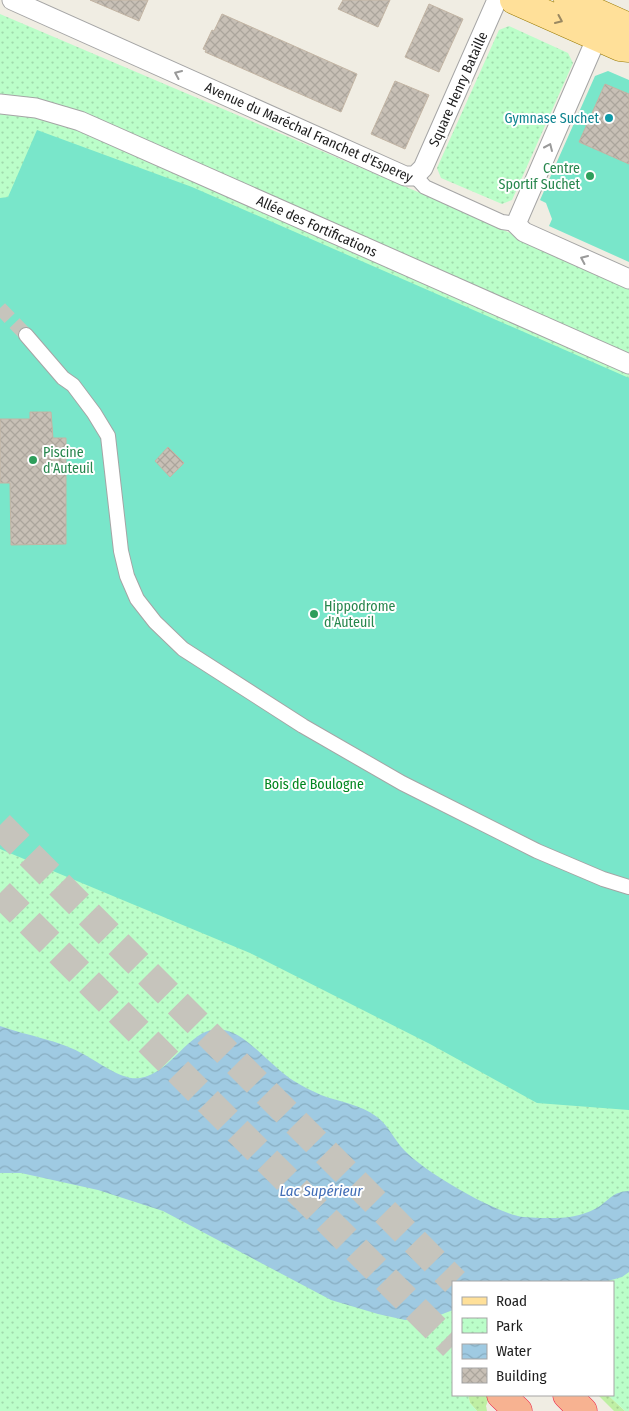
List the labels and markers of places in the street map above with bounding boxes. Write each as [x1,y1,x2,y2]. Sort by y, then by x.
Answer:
place label: Gymnase Suchet [505,110,599,127]
marker: Gymnase Suchet [603,112,615,124]
place label: Centre Sportif Suchet [499,160,580,193]
marker: Centre Sportif Suchet [584,170,596,182]
place label: Piscine d'Auteuil [43,444,94,477]
marker: Piscine d'Auteuil [27,454,39,466]
place label: Hippodrome d'Auteuil [324,598,395,631]
marker: Hippodrome d'Auteuil [308,608,320,620]

